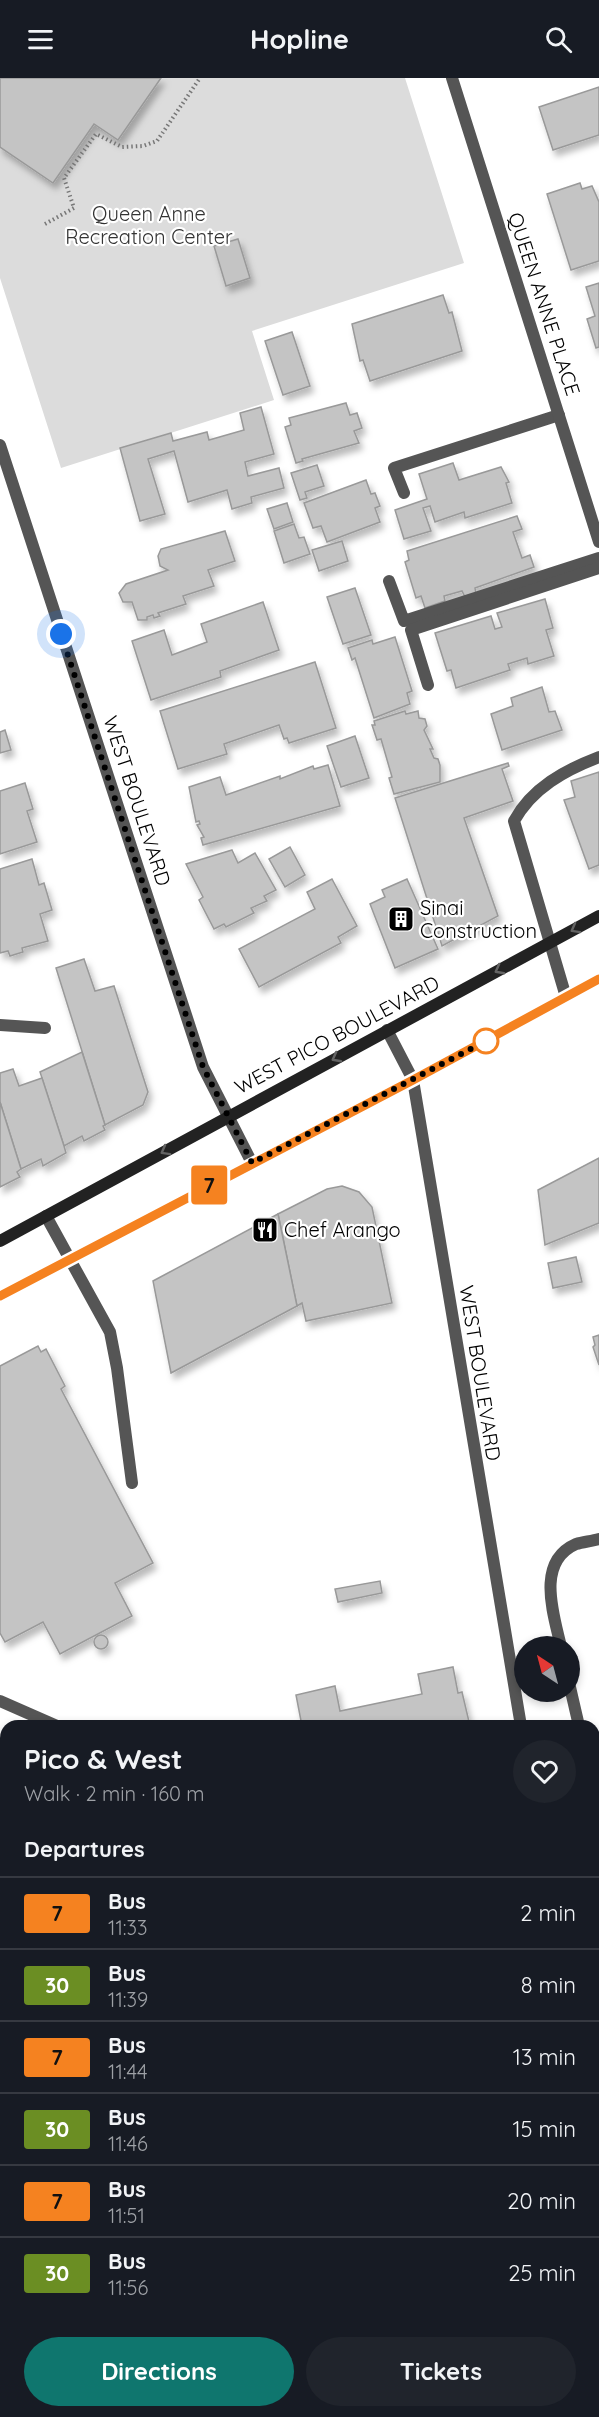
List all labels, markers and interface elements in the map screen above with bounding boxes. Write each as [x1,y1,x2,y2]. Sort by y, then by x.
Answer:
text: Hopline [250,22,349,56]
icon: menu [24,23,57,56]
icon: search [542,23,575,56]
park label: Queen Anne Recreation Center [65,201,233,249]
street label: QUEEN ANNE PLACE [503,209,586,399]
your location [46,619,76,649]
street label: WEST BOULEVARD [98,713,177,889]
place label: Sinai Construction [420,895,537,943]
building icon: Sinai Construction [386,904,416,934]
one-way arrow [570,922,581,933]
one-way arrow [494,963,505,974]
street label: WEST PICO BOULEVARD [230,970,443,1099]
unlabelled marker [473,1028,499,1054]
one-way arrow [331,1051,342,1062]
one-way arrow [160,1144,171,1155]
line badge: 7 [190,1166,228,1204]
text: 7 [203,1172,215,1198]
restaurant icon: Chef Arango [250,1215,280,1245]
place label: Chef Arango [284,1217,401,1242]
street label: WEST BOULEVARD [454,1283,507,1462]
north arrow [514,1636,580,1702]
map controls [514,1636,580,1702]
button: heart [513,1740,576,1803]
text: Pico & West [24,1741,183,1776]
text: Walk · 2 min · 160 m [24,1781,205,1806]
text: Departures [24,1835,145,1863]
text: Bus [108,1887,146,1915]
text: 2 min [520,1899,576,1927]
text: 7 [51,1900,63,1926]
text: 11:33 [108,1915,148,1940]
text: Bus [108,1959,146,1987]
text: 8 min [521,1971,576,1999]
text: 30 [45,1972,69,1998]
text: 11:39 [108,1987,148,2012]
text: Bus [108,2031,146,2059]
text: 13 min [513,2043,576,2071]
text: 7 [51,2044,63,2070]
text: 11:44 [108,2059,148,2084]
text: Bus [108,2103,146,2131]
text: 15 min [512,2115,576,2143]
text: 30 [45,2116,69,2142]
text: 11:46 [108,2131,148,2156]
text: Bus [108,2175,146,2203]
text: 20 min [507,2187,576,2215]
text: 7 [51,2188,63,2214]
text: 11:51 [108,2203,145,2228]
text: Bus [108,2247,146,2275]
text: 25 min [508,2259,576,2287]
text: 30 [45,2260,69,2286]
text: 11:56 [108,2275,148,2300]
button: Directions [24,2337,294,2406]
button: Tickets [306,2337,576,2406]

